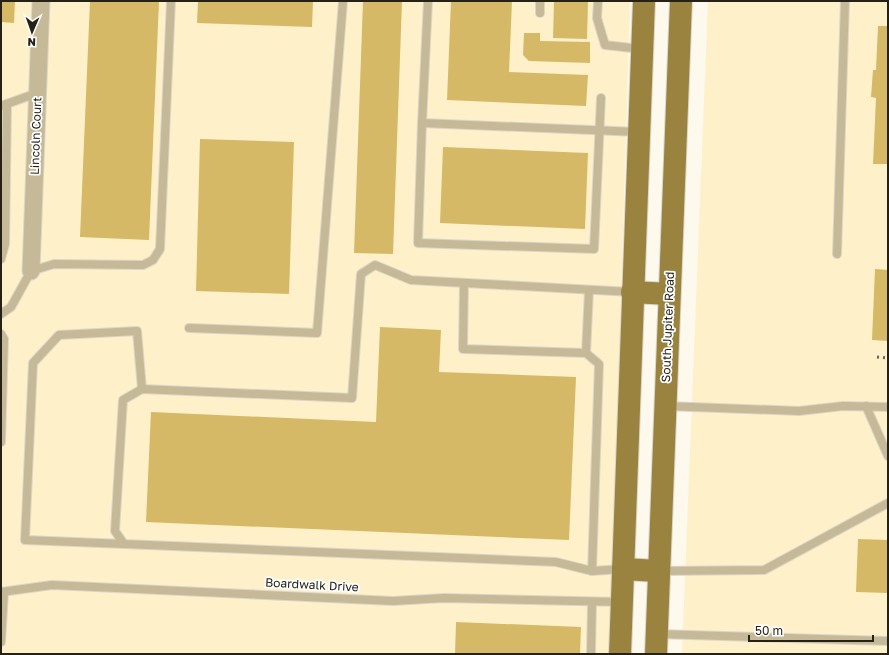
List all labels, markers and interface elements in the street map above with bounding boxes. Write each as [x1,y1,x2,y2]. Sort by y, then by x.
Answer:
north arrow [12,12,52,52]
text: N [27,36,36,49]
street label: Lincoln Court [27,97,44,175]
street label: South Jupiter Road [658,271,677,383]
street label: Boardwalk Drive [265,575,359,594]
scale bar [749,617,873,643]
text: 50 m [755,623,783,638]

